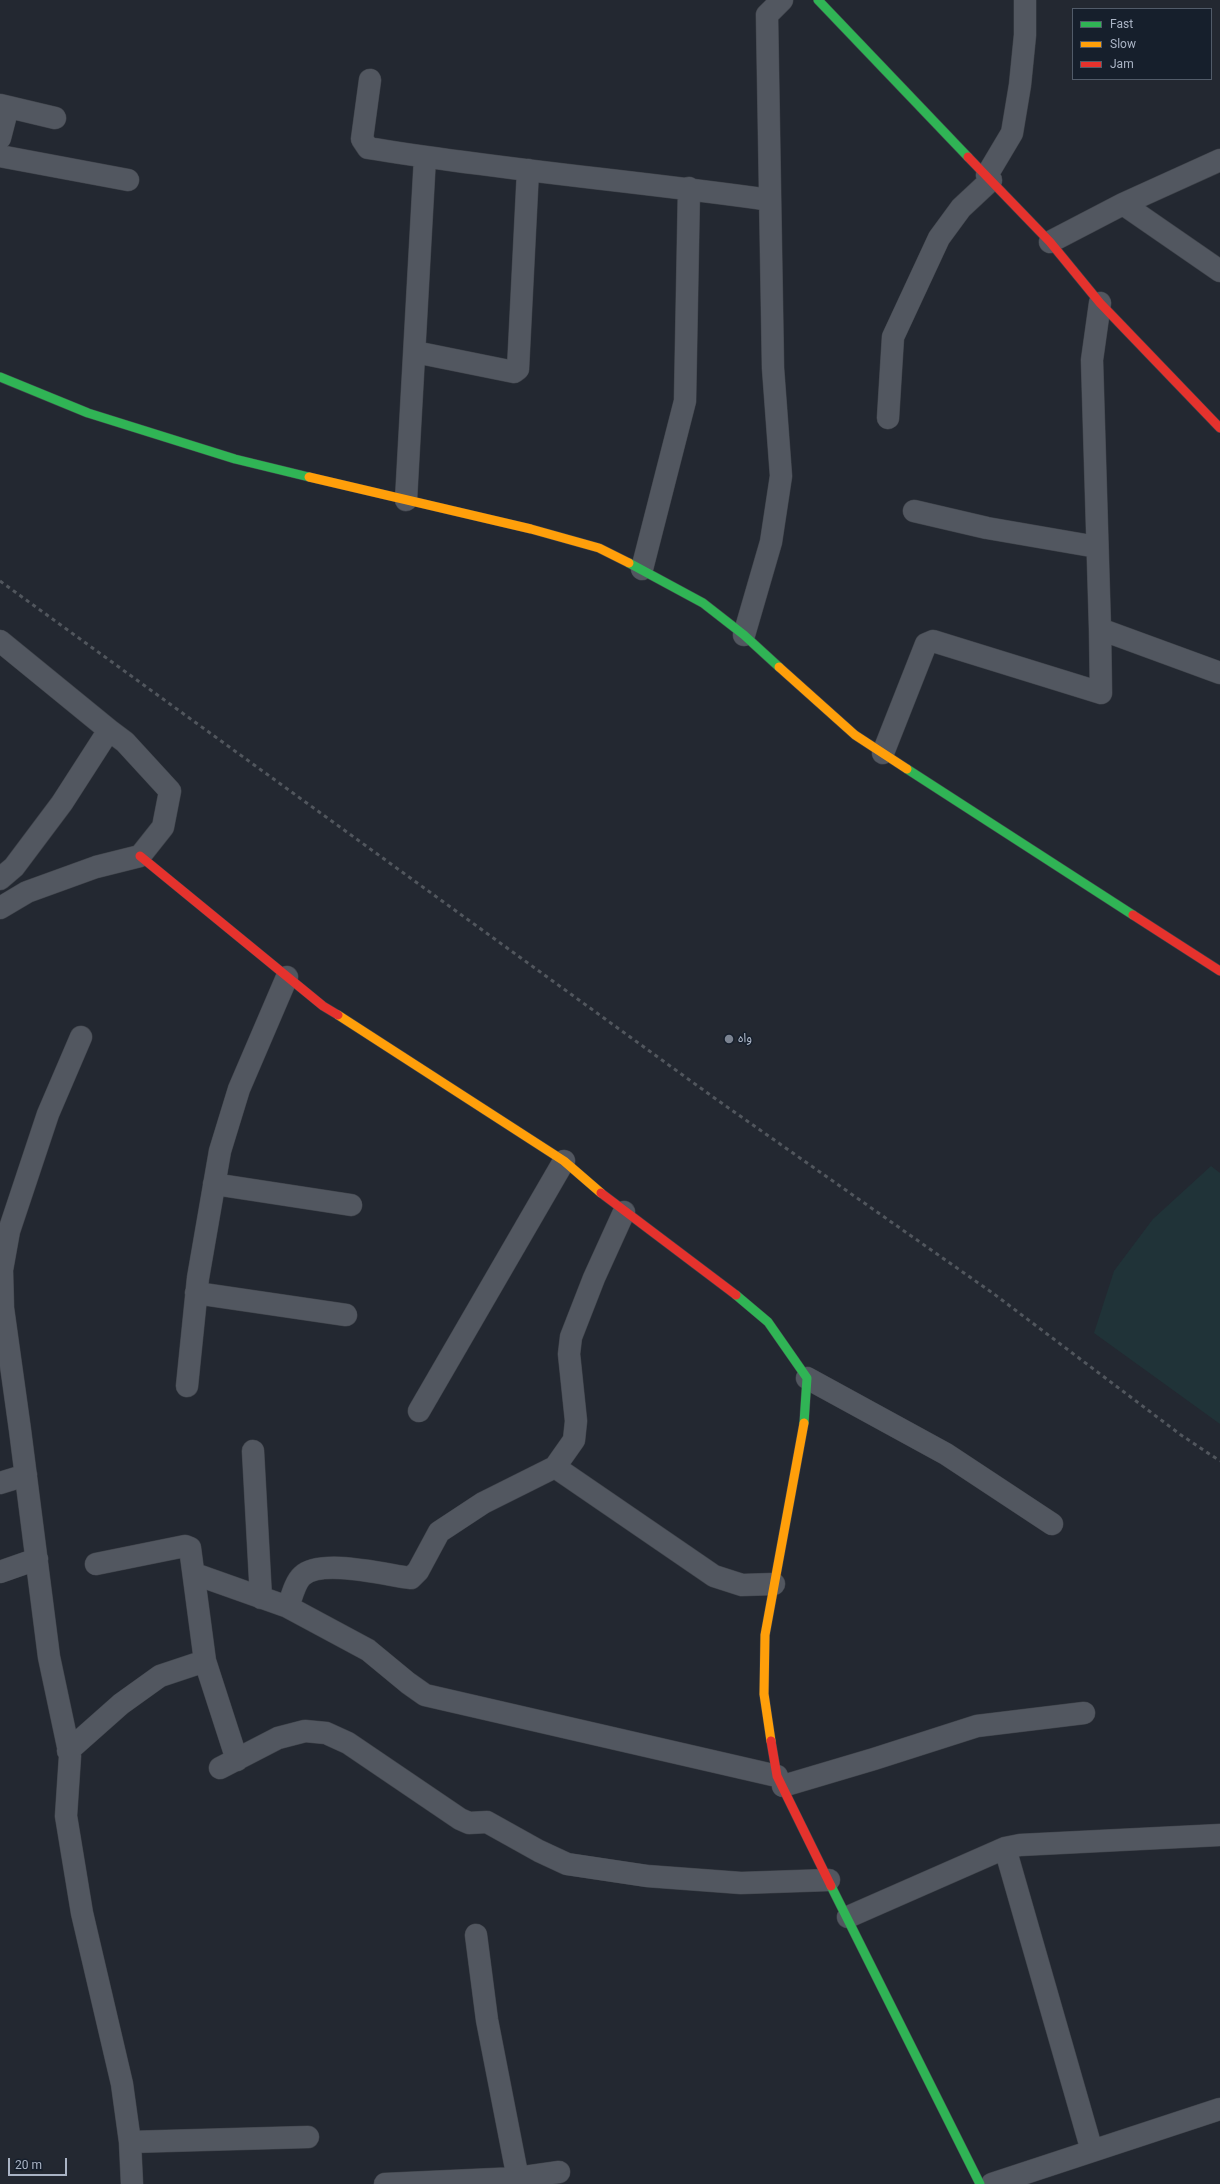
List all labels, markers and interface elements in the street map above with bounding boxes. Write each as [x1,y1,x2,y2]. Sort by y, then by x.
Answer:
legend [1072,8,1212,80]
text: Fast [1110,17,1133,31]
text: Slow [1110,37,1136,51]
text: Jam [1110,57,1134,71]
place label: واہ [738,1031,752,1047]
marker: واہ [723,1033,735,1045]
scale bar [10,2150,69,2176]
text: 20 m [15,2158,42,2172]

